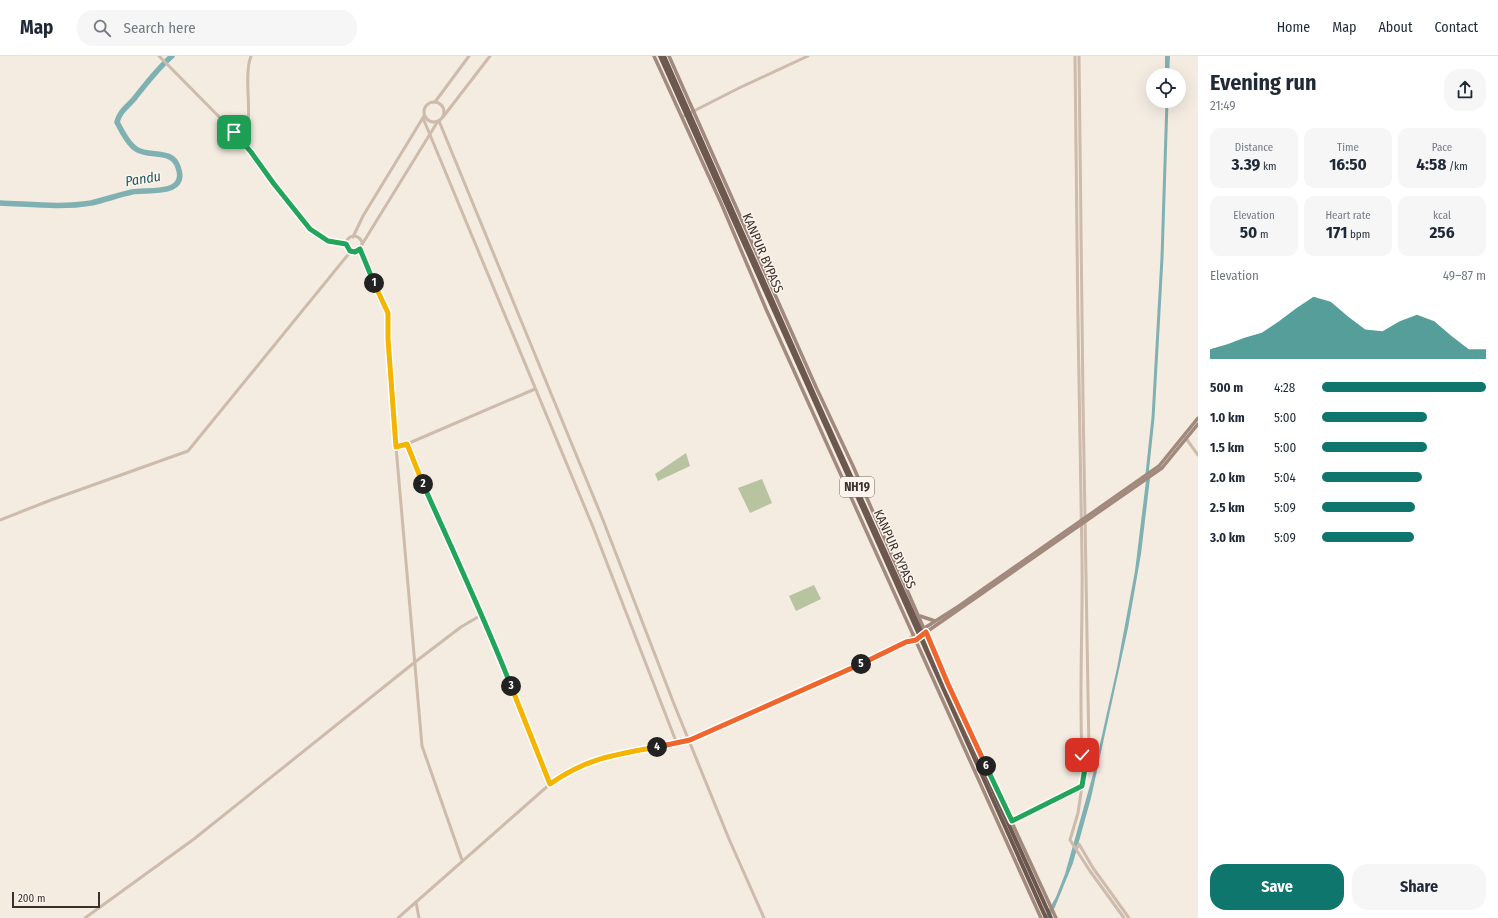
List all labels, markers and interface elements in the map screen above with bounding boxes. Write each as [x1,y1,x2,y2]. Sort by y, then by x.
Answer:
search box [77,10,357,46]
text: Map [20,16,53,39]
icon: search [91,17,113,39]
text: Search here [123,19,196,37]
text: Home [1277,19,1310,36]
text: Map [1332,19,1356,36]
text: About [1378,19,1413,36]
text: Contact [1435,19,1478,36]
map controls [1146,68,1186,108]
button: locate [1146,68,1186,108]
text: Evening run [1210,69,1317,96]
button: share [1444,69,1486,111]
text: 21:49 [1210,98,1236,113]
pin [217,115,251,149]
icon: arrive [223,121,245,143]
text: Distance [1235,141,1273,154]
text: Time [1337,141,1359,154]
text: Pace [1432,141,1452,154]
text: 3.39 [1231,154,1260,175]
text: 16:50 [1329,154,1367,175]
text: 4:58 [1416,154,1446,175]
text: km [1260,160,1277,173]
text: /km [1446,160,1468,173]
water label: Pandu [124,168,162,190]
text: Elevation [1233,209,1275,222]
text: Heart rate [1325,209,1371,222]
text: kcal [1433,209,1451,222]
street label: KANPUR BYPASS [739,211,787,295]
text: 50 [1240,222,1257,243]
text: 171 [1326,222,1347,243]
text: 256 [1429,222,1455,243]
text: m [1257,228,1268,241]
text: bpm [1347,228,1370,241]
text: Elevation [1210,268,1259,283]
text: 49–87 m [1443,268,1486,283]
pin: 1 [364,273,384,293]
text: 1 [372,276,376,289]
text: 500 m [1210,380,1243,395]
text: 4:28 [1274,380,1295,395]
text: 1.0 km [1210,410,1245,425]
text: 5:00 [1274,410,1296,425]
text: 1.5 km [1210,440,1244,455]
text: 5:00 [1274,440,1296,455]
text: 2.0 km [1210,470,1245,485]
text: 5:04 [1274,470,1296,485]
pin: 2 [413,474,433,494]
text: 2 [420,477,426,490]
road number: NH19 [840,477,874,497]
text: 2.5 km [1210,500,1245,515]
text: 5:09 [1274,500,1296,515]
street label: KANPUR BYPASS [871,507,919,591]
text: 3.0 km [1210,530,1245,545]
text: 5:09 [1274,530,1296,545]
pin: 5 [851,654,871,674]
text: 5 [858,657,864,670]
pin: 3 [501,676,521,696]
text: 3 [508,679,514,692]
pin: 4 [647,737,667,757]
pin [1065,738,1099,772]
text: 4 [654,740,660,753]
icon: check [1071,744,1093,766]
pin: 6 [976,756,996,776]
text: 6 [983,759,989,772]
button: Save [1210,864,1344,910]
button: Share [1352,864,1486,910]
scale bar [12,890,100,909]
text: 200 m [18,892,45,905]

